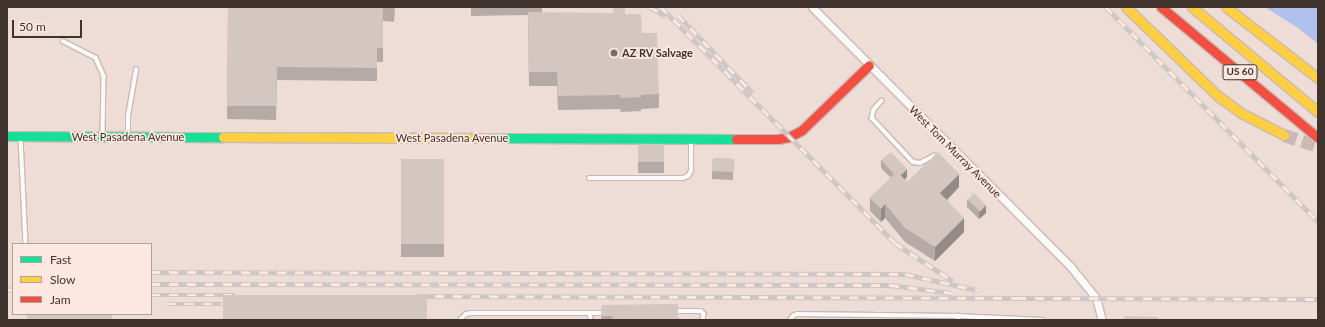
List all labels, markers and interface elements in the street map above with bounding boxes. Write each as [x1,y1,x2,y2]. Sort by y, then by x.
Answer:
scale bar [14,12,84,38]
text: 50 m [19,19,46,34]
place label: AZ RV Salvage [622,46,693,60]
marker: AZ RV Salvage [609,48,619,58]
road number: US 60 [1222,64,1258,80]
street label: West Tom Murray Avenue [906,103,1004,201]
street label: West Pasadena Avenue [71,130,185,144]
street label: West Pasadena Avenue [395,131,509,145]
legend [12,243,152,315]
text: Fast [50,252,71,267]
text: Slow [50,272,75,287]
text: Jam [50,292,71,307]

